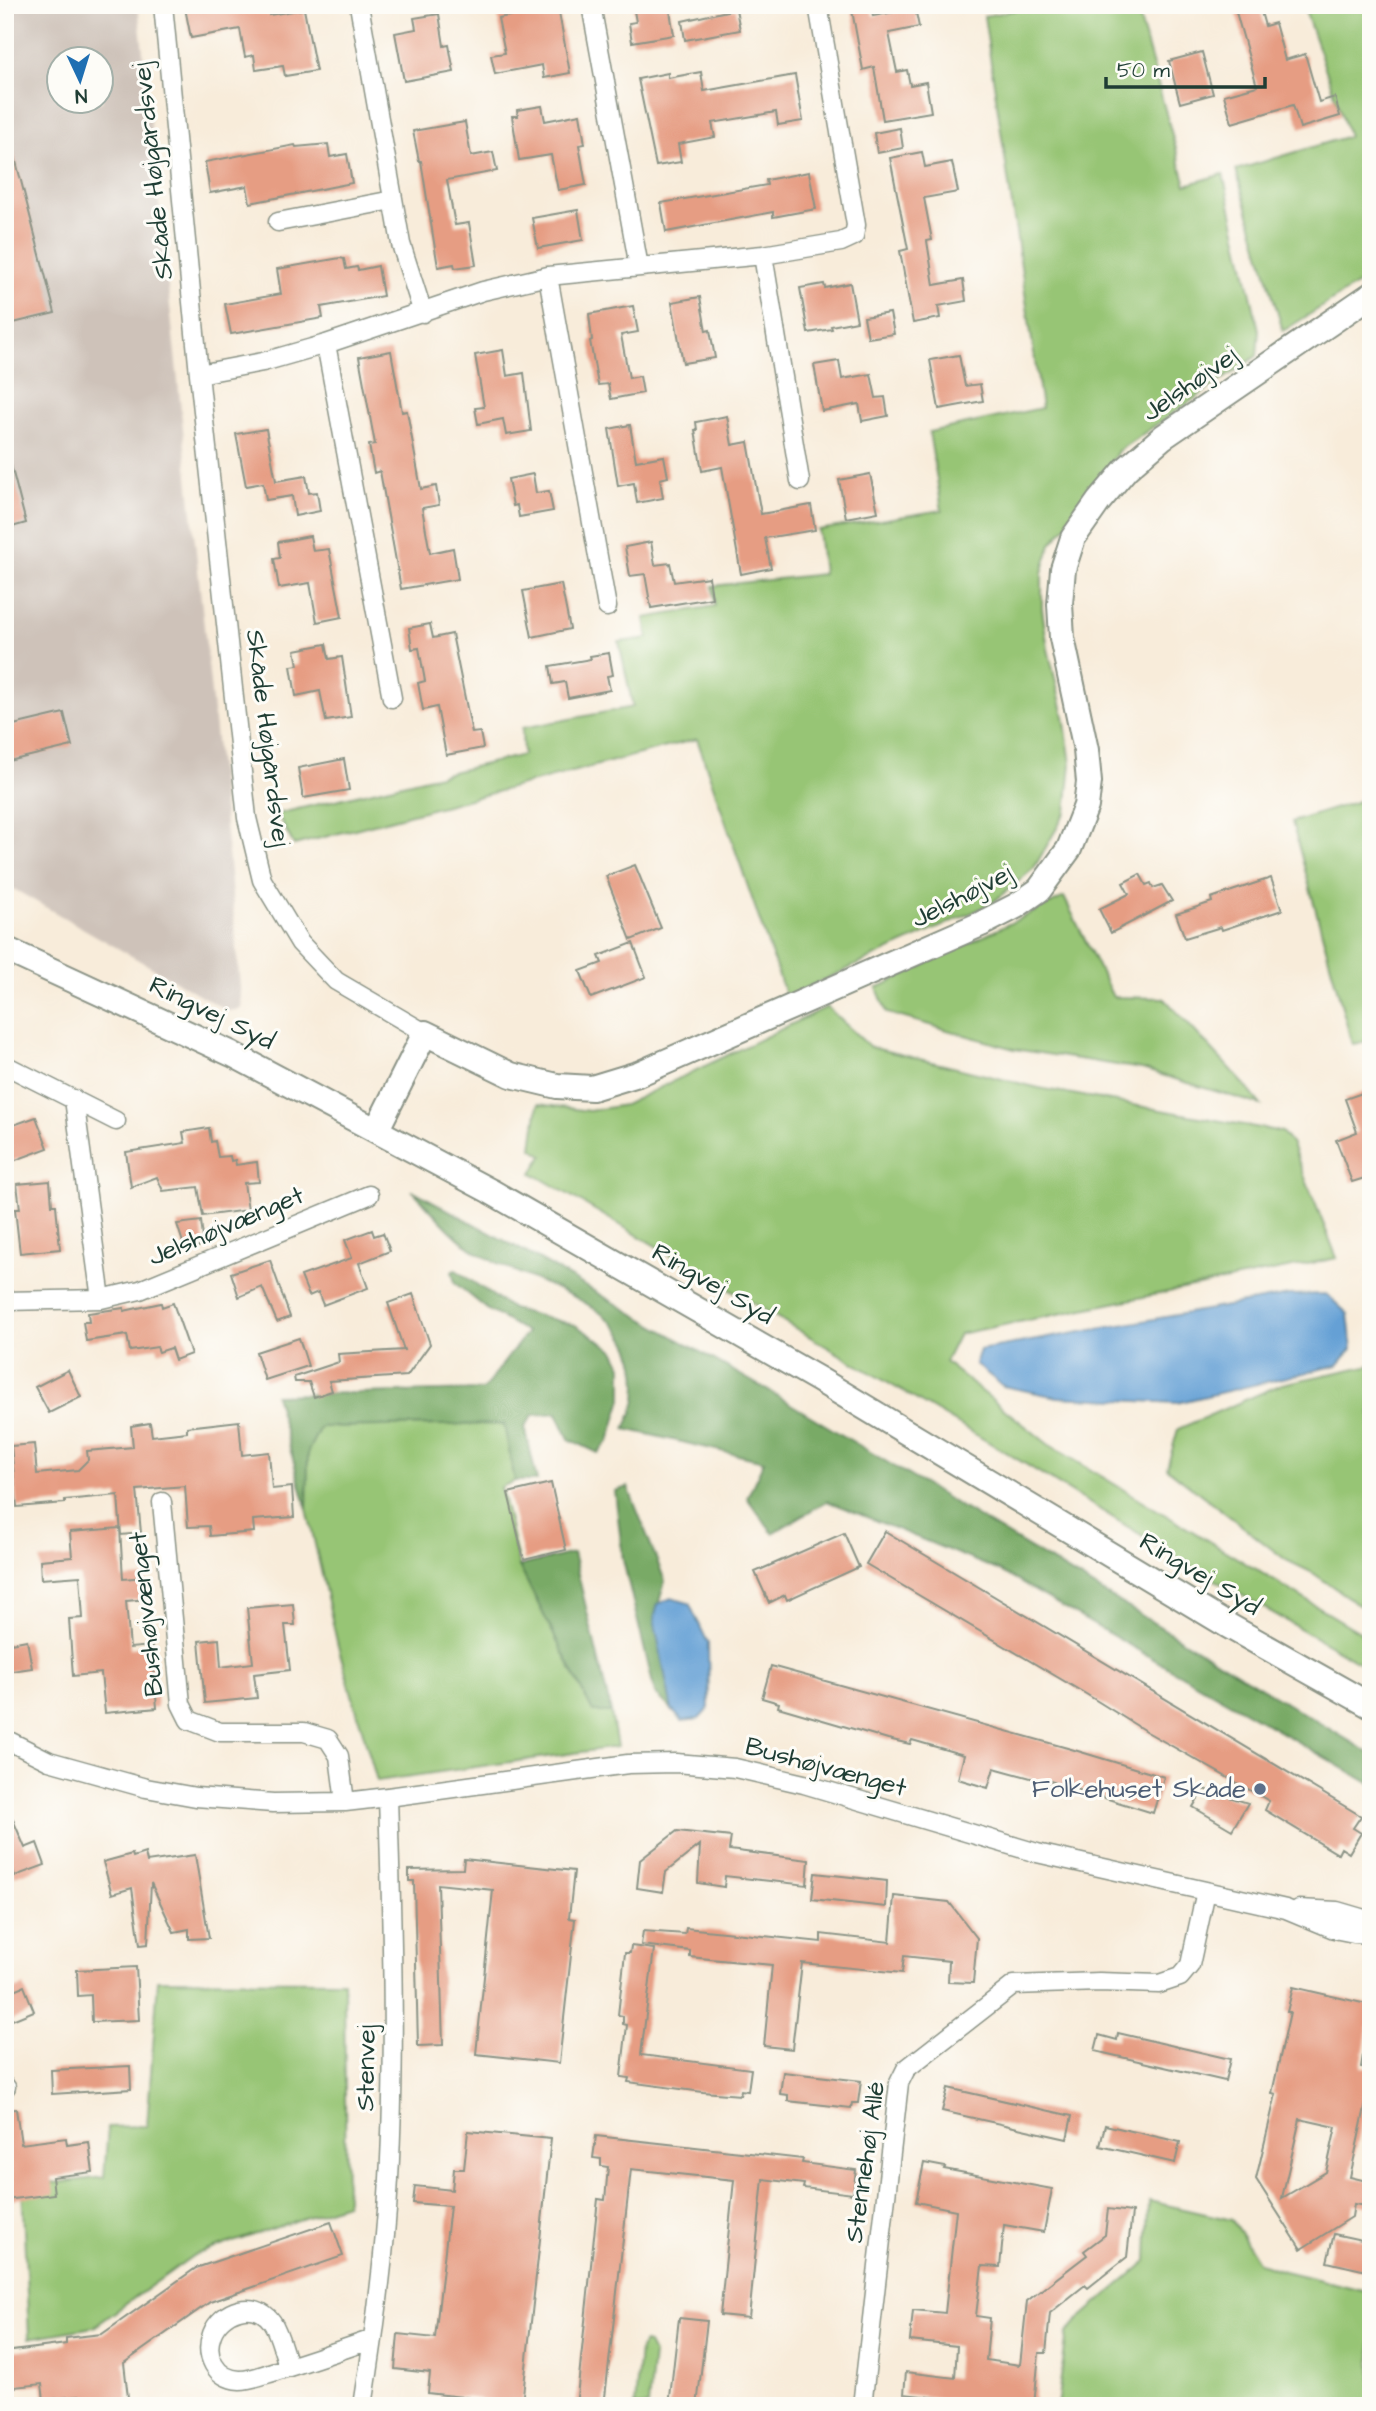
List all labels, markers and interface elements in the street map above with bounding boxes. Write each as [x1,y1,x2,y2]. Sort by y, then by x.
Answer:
north arrow [46,46,116,116]
scale bar [1106,46,1266,90]
text: 50 m [1117,56,1171,85]
street label: Skåde Højgårdsvej [124,60,184,281]
text: N [74,82,88,109]
street label: Jelshøjvej [1135,338,1245,430]
street label: Skåde Højgårdsvej [235,628,299,849]
street label: Jelshøjvej [905,855,1019,937]
street label: Ringvej Syd [142,967,281,1061]
street label: Jelshøjvænget [143,1177,310,1277]
street label: Ringvej Syd [644,1234,781,1335]
street label: Ringvej Syd [1132,1524,1267,1626]
street label: Bushøjvænget [119,1529,175,1698]
street label: Bushøjvænget [741,1728,911,1808]
place label: Folkehuset Skåde [1032,1771,1246,1807]
marker: Folkehuset Skåde [1252,1781,1268,1797]
street label: Stenvej [347,2024,385,2112]
street label: Stennehøj Allé [836,2079,894,2245]

